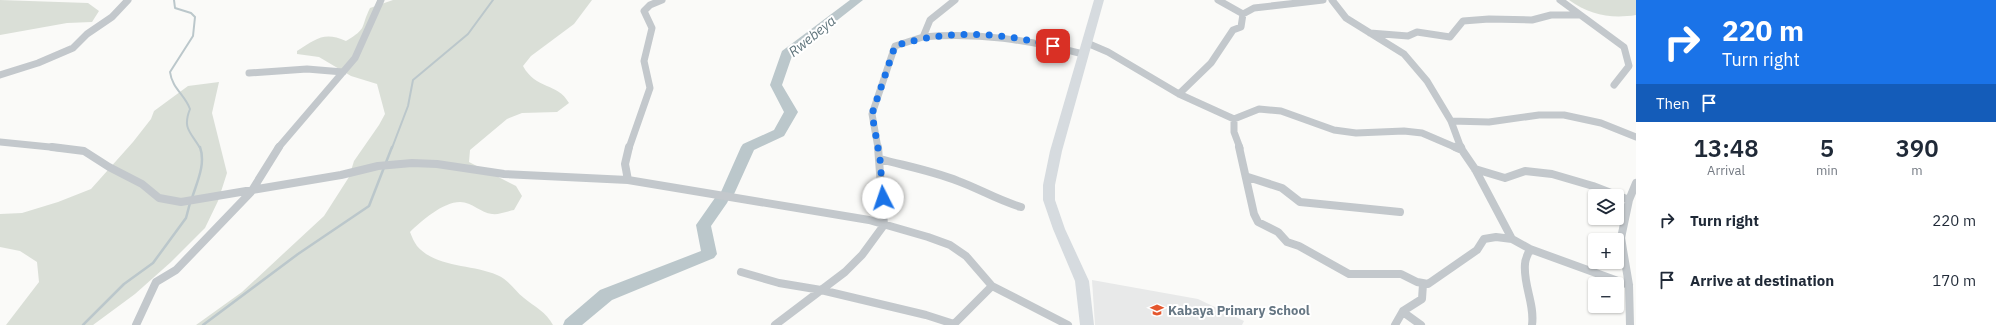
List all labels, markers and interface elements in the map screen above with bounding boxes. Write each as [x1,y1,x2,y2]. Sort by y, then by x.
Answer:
water label: Rwebeya [785,11,839,61]
text: 220 m [1722,12,1804,49]
icon: right [1656,16,1708,68]
pin [1036,29,1070,63]
icon: arrive [1042,35,1064,57]
text: Turn right [1722,48,1800,71]
icon: arrive [1698,92,1720,114]
text: Then [1656,94,1690,113]
text: 13:48 [1693,132,1759,164]
text: 5 [1820,132,1834,164]
text: 390 [1895,132,1939,164]
text: Arrival [1707,162,1745,179]
text: min [1816,162,1838,179]
text: m [1911,162,1923,179]
position arrow [862,177,904,219]
map controls [1588,189,1624,313]
button: layers [1588,189,1624,225]
icon: right [1656,209,1678,231]
text: Turn right [1690,211,1759,230]
text: 220 m [1932,211,1976,230]
button: + [1588,233,1624,269]
icon: arrive [1656,269,1678,291]
text: Arrive at destination [1690,271,1834,290]
text: 170 m [1932,271,1976,290]
button: − [1588,277,1624,313]
school or university icon: Kabaya Primary School [1149,302,1165,318]
place label: Kabaya Primary School [1168,302,1310,319]

